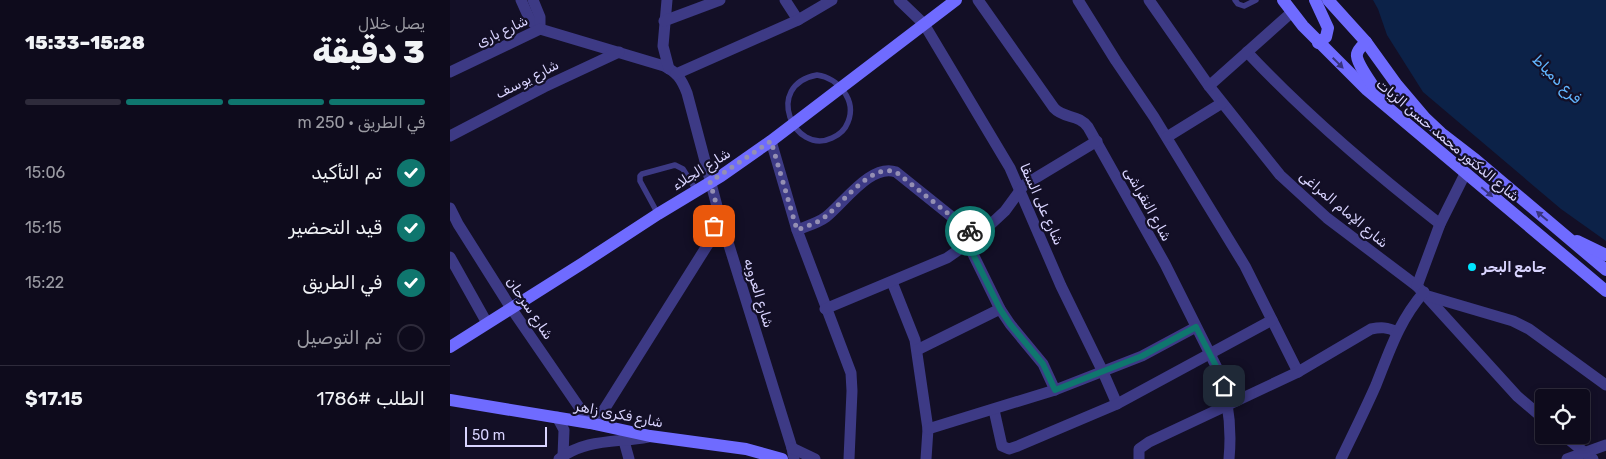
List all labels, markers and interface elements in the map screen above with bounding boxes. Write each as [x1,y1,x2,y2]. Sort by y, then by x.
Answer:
street label: شارع بارى [474,12,532,53]
text: يصل خلال [358,14,425,33]
text: 15:28–15:33 [25,31,145,54]
text: 3 دقيقة [312,33,425,71]
water label: فرع دمياط [1527,51,1585,109]
street label: شارع يوسف [493,56,563,104]
one-way arrow [1332,57,1344,69]
street label: شارع الدكتور محمد حسن الزيات [1371,76,1523,207]
text: في الطريق · 250 m [297,113,425,132]
street label: شارع الجلاء [669,145,735,196]
icon: check [397,159,425,187]
text: تم التأكيد [311,161,382,184]
street label: شارع على السقا [1014,161,1067,249]
text: 15:06 [25,163,65,182]
street label: شارع النقراشى [1118,164,1175,245]
street label: شارع الإمام المراغى [1295,167,1391,253]
one-way arrow [1480,187,1493,198]
pin [693,205,735,247]
courier [945,206,995,256]
one-way arrow [1536,211,1549,222]
icon: bag [700,212,728,240]
icon: check [397,214,425,242]
text: قيد التحضير [289,216,382,239]
icon: bike [956,217,984,245]
text: 15:15 [25,218,62,237]
street label: شارع العروبه [738,257,777,330]
place label: جامع البحر [1481,259,1546,278]
marker: جامع البحر [1466,261,1478,273]
icon: check [397,269,425,297]
text: في الطريق [302,271,382,294]
text: 15:22 [25,273,64,292]
street label: شارع سرحان [501,274,557,344]
text: تم التوصيل [297,326,382,349]
pin [1203,365,1245,407]
icon: home [1210,372,1238,400]
text: $17.15 [25,387,83,410]
text: الطلب #1786 [317,387,425,410]
map controls [1535,389,1590,444]
button: locate [1535,389,1590,444]
street label: شارع فكرى زاهر [572,397,664,433]
scale bar [465,424,548,447]
text: 50 m [472,427,505,444]

